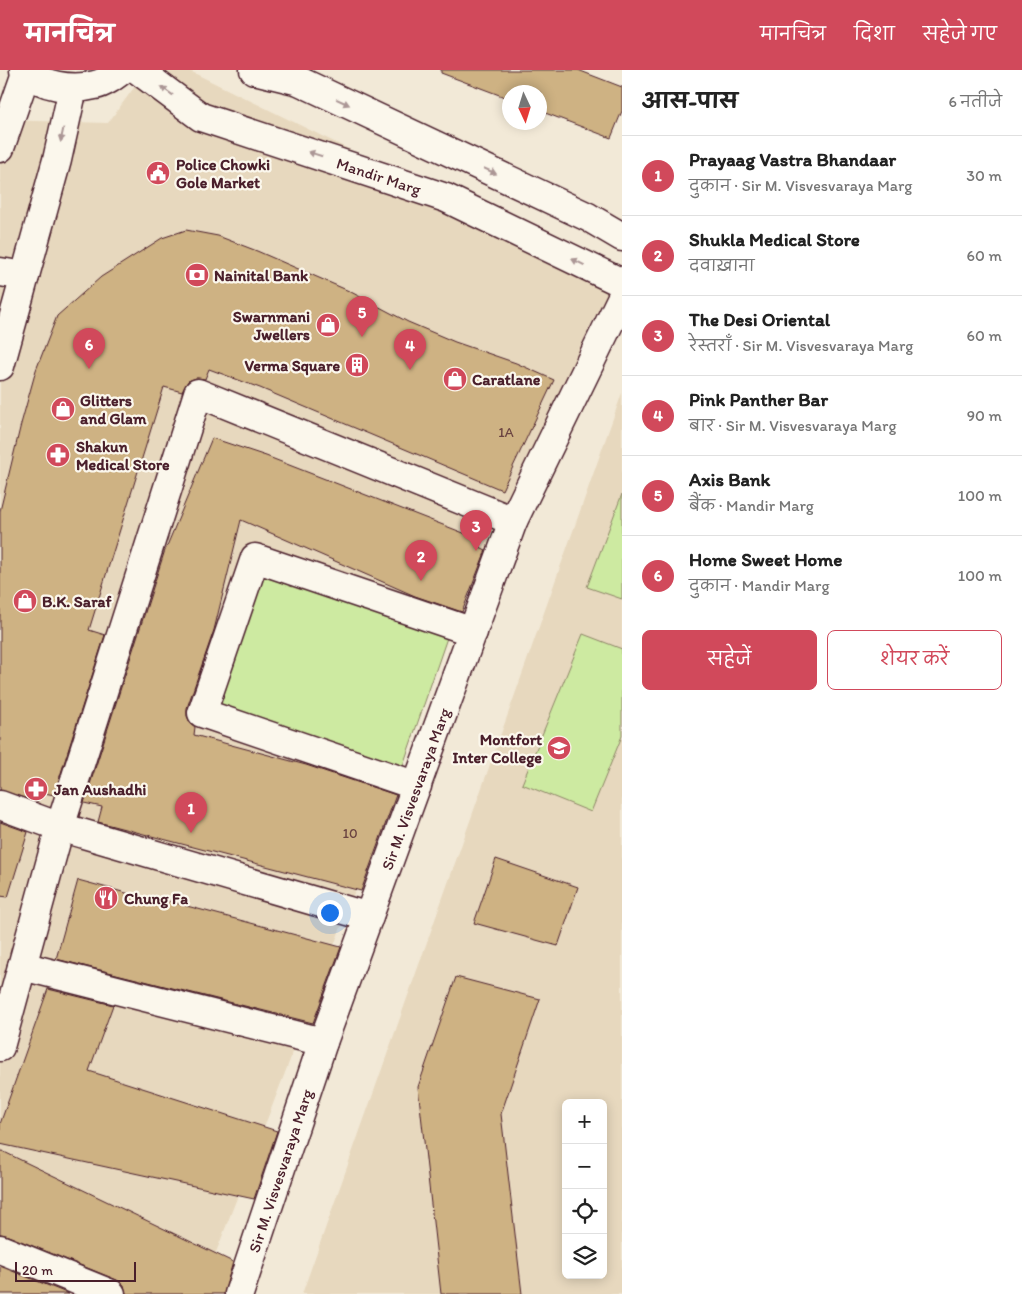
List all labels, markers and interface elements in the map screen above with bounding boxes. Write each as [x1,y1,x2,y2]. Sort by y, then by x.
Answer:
text: मानचित्र [25,19,114,48]
text: मानचित्र [760,23,826,45]
text: दिशा [854,23,895,45]
text: सहेजे गए [923,23,997,45]
north arrow [502,85,547,130]
one-way arrow [160,86,174,96]
text: आस-पास [642,88,738,113]
text: 6 नतीजे [948,92,1002,111]
one-way arrow [336,98,350,106]
one-way arrow [58,128,66,144]
text: Prayaag Vastra Bhandaar [689,148,896,171]
one-way arrow [307,150,322,158]
street label: Mandir Marg [334,153,424,199]
place label: Police Chowki Gole Market [176,155,270,192]
public building icon: Police Chowki Gole Market [145,160,171,186]
text: 1 [654,166,662,185]
text: 30 m [966,166,1002,185]
one-way arrow [483,167,497,175]
text: दुकान · Sir M. Visvesvaraya Marg [689,176,913,195]
text: Shukla Medical Store [689,228,860,251]
text: 2 [654,246,662,265]
text: 60 m [967,246,1002,265]
text: दवाख़ाना [689,256,755,275]
one-way arrow [571,258,585,266]
bank icon: Nainital Bank [184,262,210,288]
place label: Nainital Bank [214,266,309,285]
pin: 5 [346,296,378,337]
place label: Swarnmani Jwellers [233,307,310,344]
text: The Desi Oriental [689,308,830,331]
shop icon: Swarnmani Jwellers [315,312,341,338]
text: 3 [654,326,662,345]
text: 60 m [967,326,1002,345]
pin: 6 [73,328,105,369]
pin: 4 [394,329,426,370]
text: रेस्तराँ · Sir M. Visvesvaraya Marg [689,336,913,355]
building icon: Verma Square [344,352,370,378]
place label: Verma Square [245,356,340,376]
shop icon: Caratlane [442,366,468,392]
place label: Caratlane [472,370,541,389]
text: Pink Panther Bar [689,388,828,411]
place label: Glitters and Glam [80,391,147,428]
shop icon: Glitters and Glam [50,396,76,422]
text: 4 [653,406,663,425]
text: 90 m [967,406,1002,425]
text: बार · Sir M. Visvesvaraya Marg [689,416,897,435]
house number: 1A [498,424,514,441]
place label: Shakun Medical Store [76,437,170,474]
pharmacy icon: Shakun Medical Store [45,442,71,468]
text: Axis Bank [689,468,770,491]
text: 5 [654,486,662,505]
text: 100 m [958,486,1002,505]
text: बैंक · Mandir Marg [689,496,814,515]
pin: 3 [460,510,492,551]
pin: 2 [405,540,437,581]
text: Home Sweet Home [689,548,842,571]
text: 6 [654,566,662,585]
text: 100 m [958,566,1002,585]
text: दुकान · Mandir Marg [689,576,830,595]
shop icon: B.K. Saraf [12,588,38,614]
place label: B.K. Saraf [42,592,112,611]
button: सहेजें [642,630,817,690]
button: शेयर करें [827,630,1002,690]
street label: Sir M. Visvesvaraya Marg [378,705,454,873]
place label: Montfort Inter College [452,730,542,768]
school or university icon: Montfort Inter College [546,735,572,761]
pharmacy icon: Jan Aushadhi [23,776,49,802]
place label: Jan Aushadhi [53,780,146,799]
pin: 1 [175,792,207,833]
house number: 10 [342,825,358,842]
restaurant icon: Chung Fa [93,885,119,911]
place label: Chung Fa [124,889,188,909]
your location [317,900,343,926]
street label: Sir M. Visvesvaraya Marg [245,1086,317,1255]
map controls [562,1099,607,1279]
button: + [562,1099,607,1144]
button: − [562,1144,607,1189]
button: locate [562,1189,607,1234]
button: layers [562,1234,607,1279]
scale bar [15,1259,136,1282]
text: 20 m [22,1262,53,1279]

